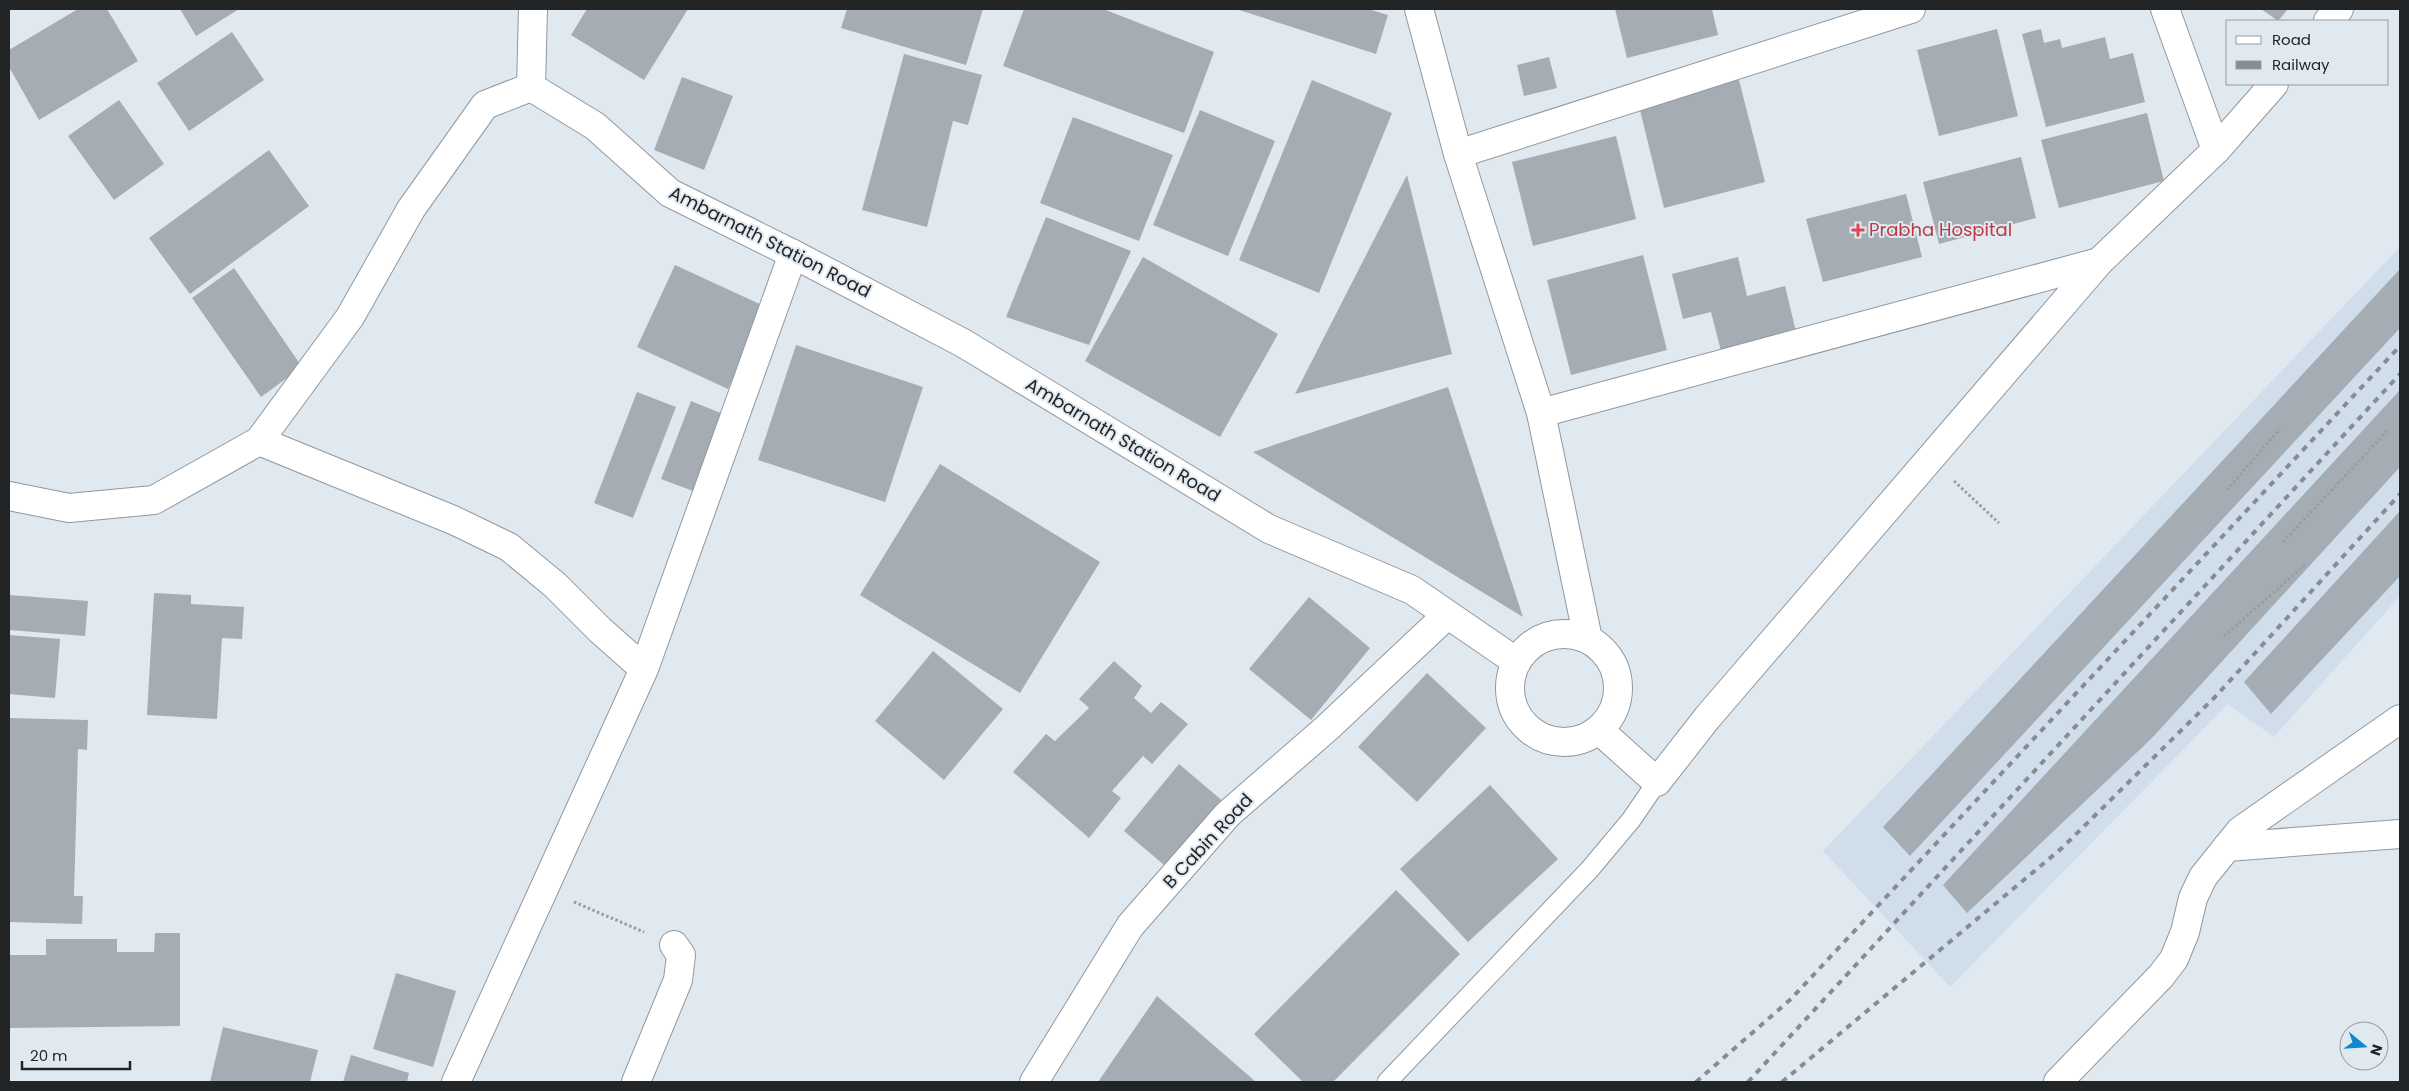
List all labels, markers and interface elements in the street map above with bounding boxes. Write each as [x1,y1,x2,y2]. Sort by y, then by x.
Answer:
legend [2226,20,2389,85]
text: Road [2272,29,2311,50]
text: Railway [2272,54,2330,75]
street label: Ambarnath Station Road [665,180,875,303]
place label: Prabha Hospital [1869,217,2012,242]
marker: Prabha Hospital [1851,223,1865,237]
street label: Ambarnath Station Road [1021,371,1225,508]
street label: B Cabin Road [1157,788,1258,894]
north arrow [2339,1021,2389,1071]
scale bar [22,1038,130,1070]
text: N [2365,1042,2388,1058]
text: 20 m [30,1045,68,1066]

